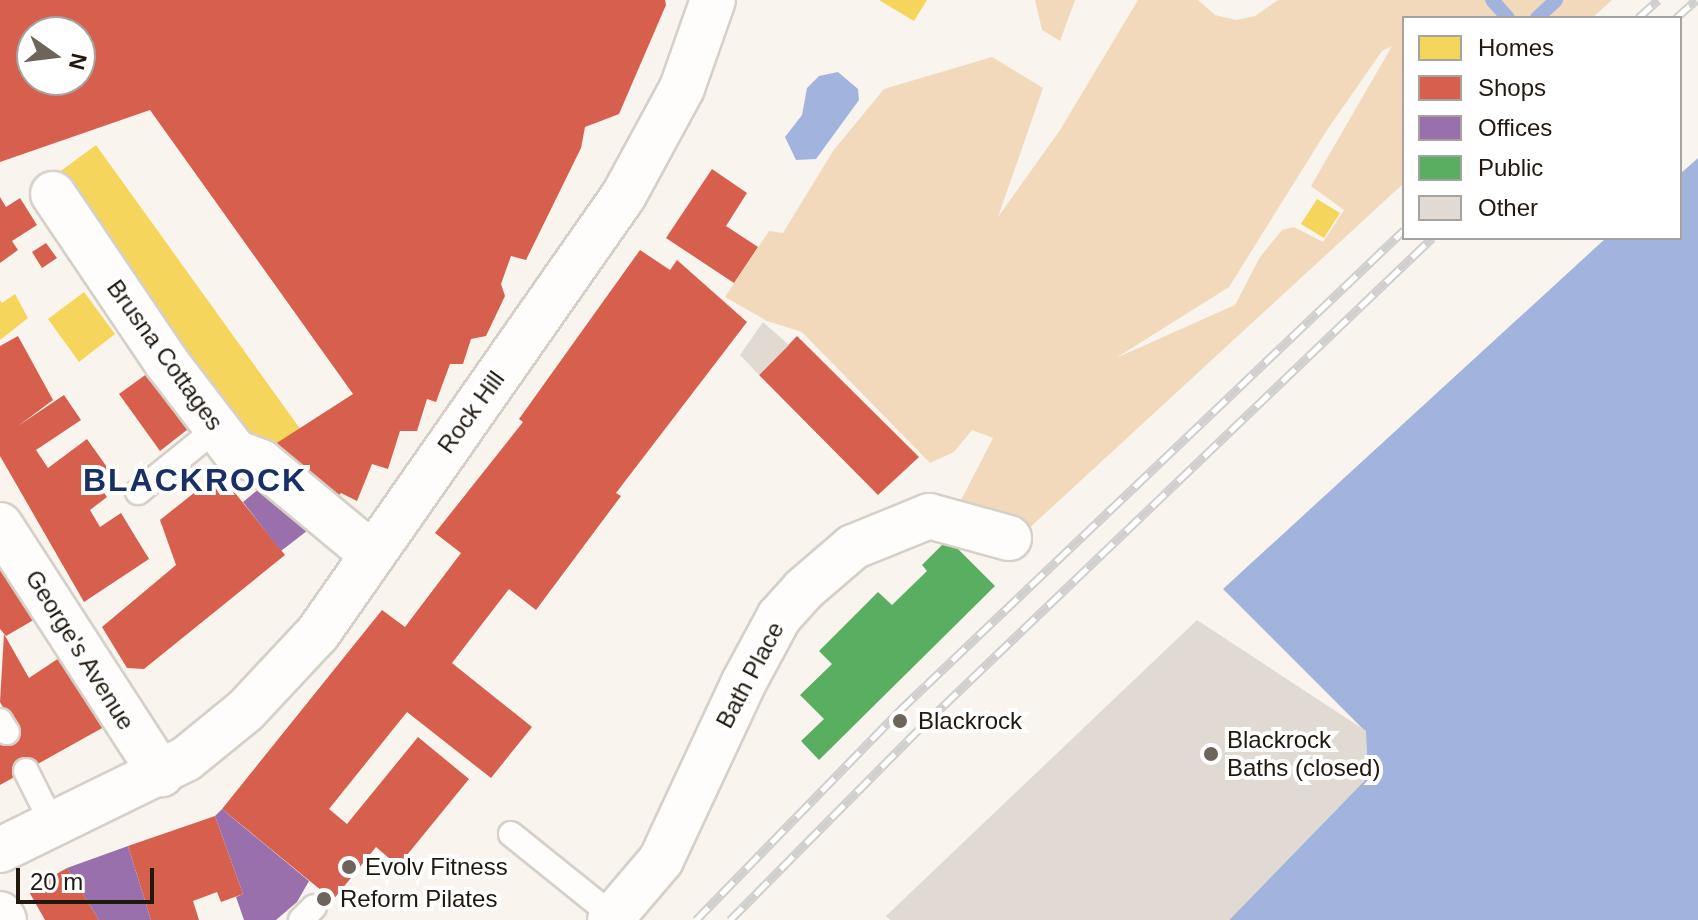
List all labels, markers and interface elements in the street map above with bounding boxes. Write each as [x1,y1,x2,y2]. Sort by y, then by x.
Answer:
north arrow [16,16,96,96]
legend [1402,16,1682,240]
text: Homes [1478,34,1554,61]
text: N [64,51,92,72]
text: Shops [1478,74,1546,101]
text: Offices [1478,114,1552,141]
text: Public [1478,154,1543,181]
text: Other [1478,194,1538,221]
street label: Brusna Cottages [101,274,229,436]
street label: Rock Hill [432,365,510,459]
district label: BLACKROCK [83,461,307,499]
street label: George's Avenue [19,564,141,736]
street label: Bath Place [710,617,790,733]
place label: Blackrock [918,707,1022,735]
marker: Blackrock [889,710,911,732]
place label: Blackrock Baths (closed) [1227,726,1380,782]
marker: Blackrock Baths (closed) [1202,745,1220,763]
scale bar [20,852,158,902]
place label: Evolv Fitness [365,853,508,881]
marker: Evolv Fitness [340,858,358,876]
text: 20 m [30,868,83,895]
place label: Reform Pilates [340,885,497,913]
marker: Reform Pilates [315,890,333,908]

